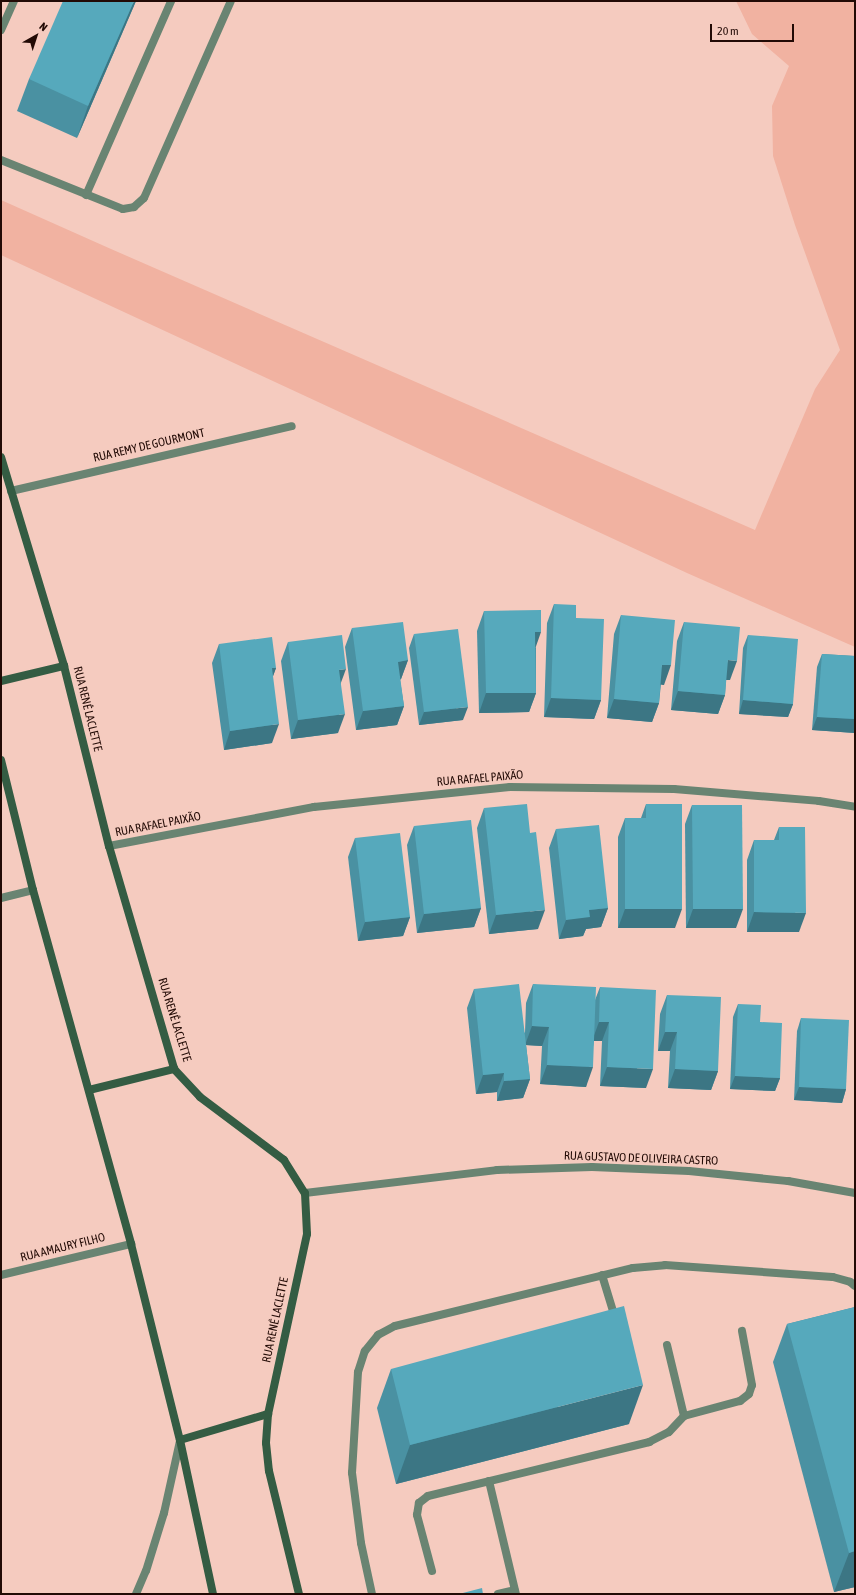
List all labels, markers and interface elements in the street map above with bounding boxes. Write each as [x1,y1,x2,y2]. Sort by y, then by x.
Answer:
north arrow [16,16,56,56]
scale bar [712,16,796,42]
text: N [37,20,50,33]
text: 20 m [717,24,739,38]
street label: RUA REMY DE GOURMONT [92,426,206,466]
street label: RUA RENÊ LACLETTE [70,665,104,753]
street label: RUA RAFAEL PAIXÃO [436,768,524,790]
street label: RUA RAFAEL PAIXÃO [114,810,202,840]
street label: RUA RENÊ LACLETTE [154,976,194,1064]
street label: RUA GUSTAVO DE OLIVEIRA CASTRO [564,1149,718,1169]
street label: RUA AMAURY FILHO [19,1231,107,1265]
street label: RUA RENÊ LACLETTE [260,1276,292,1364]

